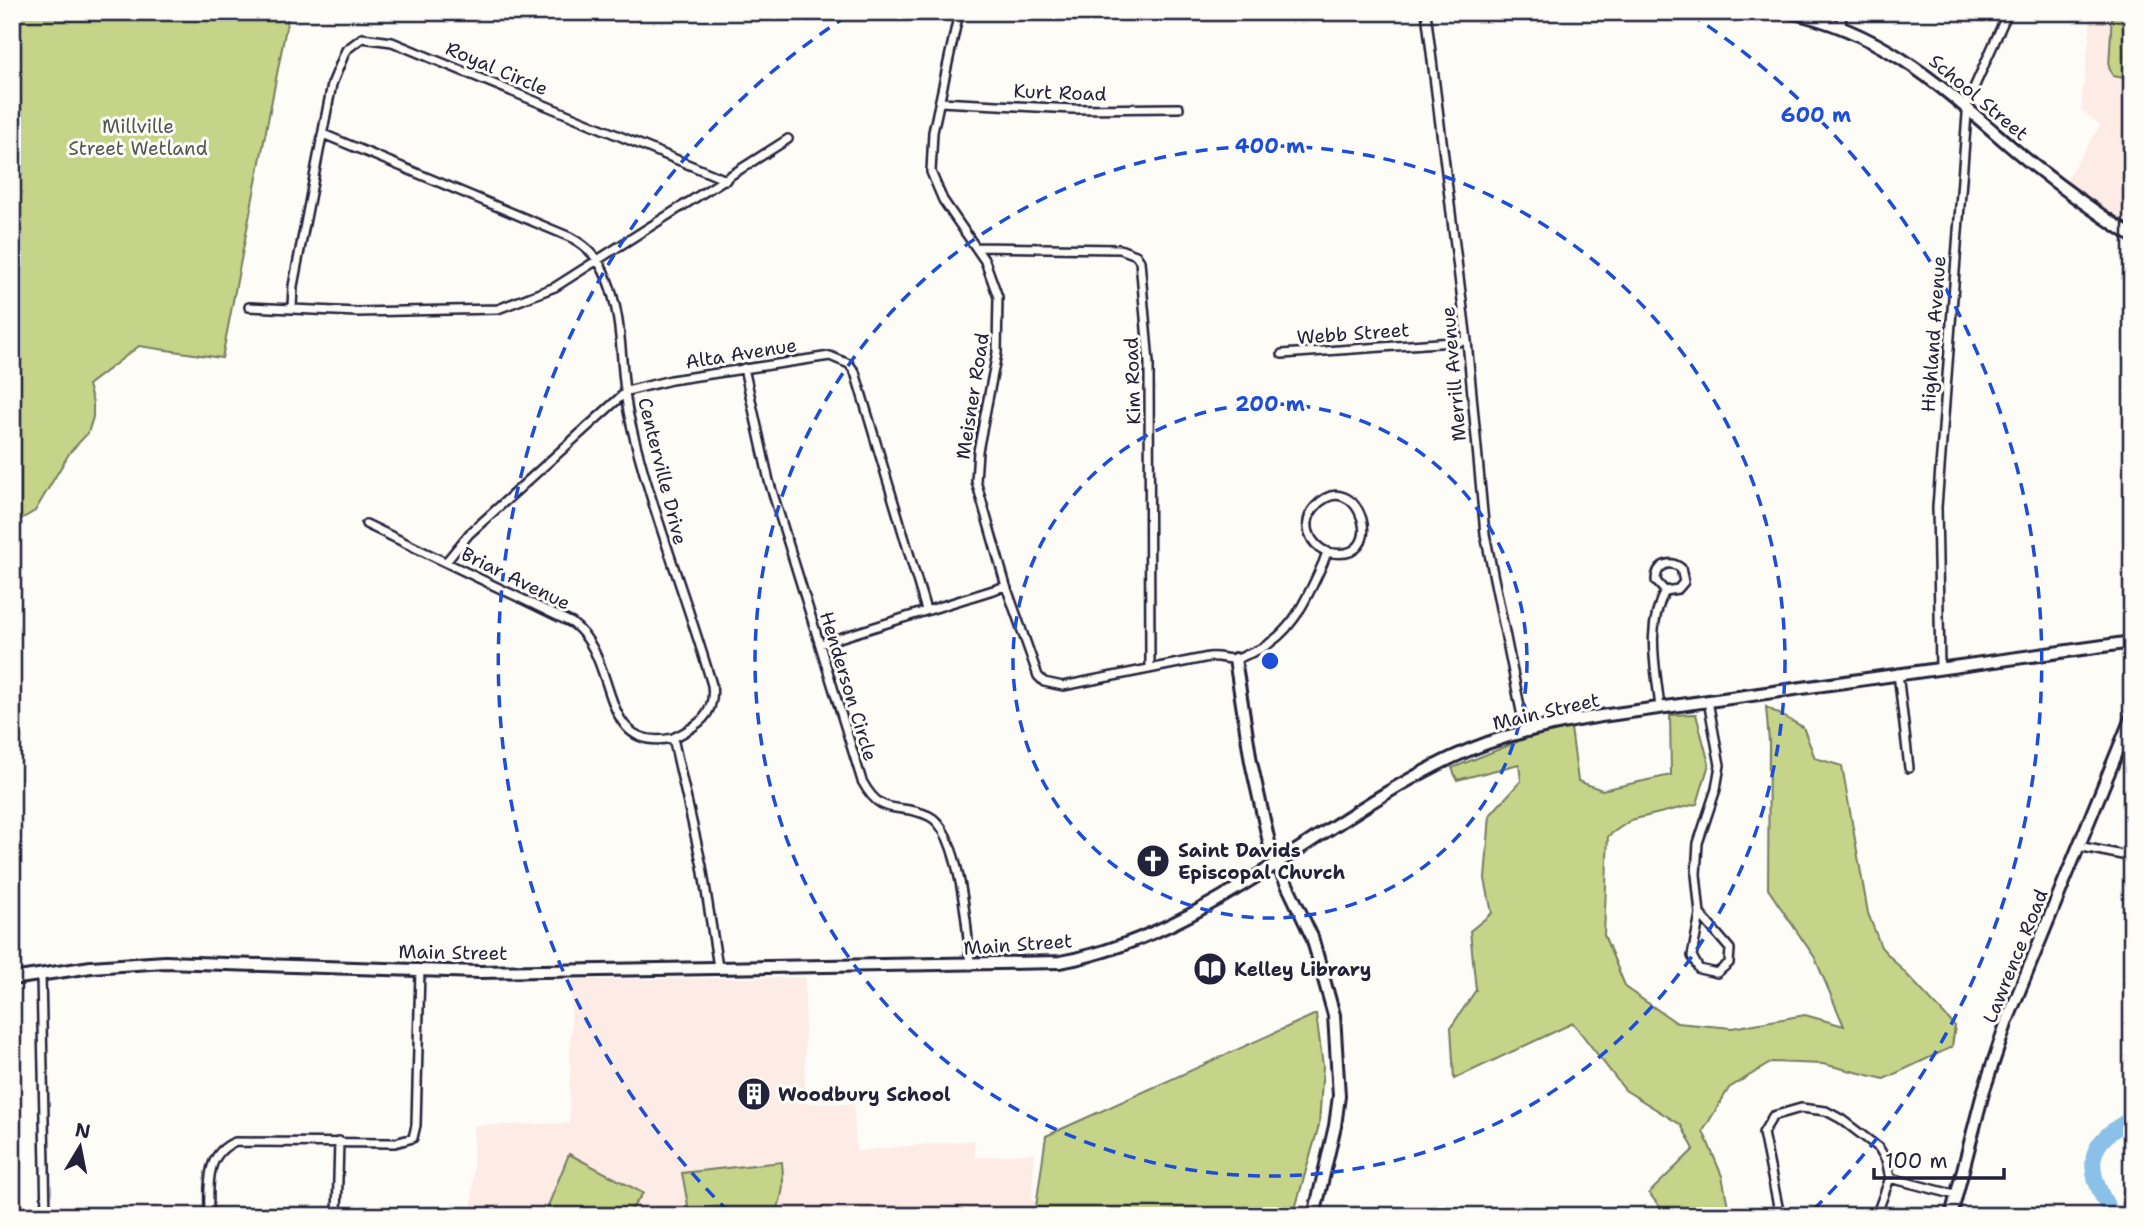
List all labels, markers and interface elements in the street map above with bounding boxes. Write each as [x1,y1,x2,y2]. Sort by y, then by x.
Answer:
street label: Royal Circle [442,36,552,101]
street label: School Street [1924,49,2033,146]
street label: Kurt Road [1013,78,1107,107]
text: 600 m [1781,101,1851,129]
park label: Millville Street Wetland [68,114,208,161]
text: 400 m [1235,132,1305,160]
street label: Highland Avenue [1916,255,1951,413]
street label: Merrill Avenue [1435,305,1472,442]
street label: Webb Street [1296,317,1410,350]
street label: Meisner Road [950,331,995,461]
street label: Alta Avenue [684,332,799,375]
street label: Kim Road [1118,337,1147,425]
text: 200 m [1235,390,1305,418]
street label: Centerville Drive [632,395,693,547]
street label: Briar Avenue [457,541,575,616]
street label: Henderson Circle [814,608,883,764]
centre of rings [1258,649,1282,673]
street label: Main Street [1490,687,1602,736]
place label: Saint Davids Episcopal Church [1178,838,1345,885]
church icon: Saint Davids Episcopal Church [1134,842,1172,880]
street label: Lawrence Road [1977,886,2054,1027]
street label: Main Street [963,928,1073,961]
street label: Main Street [398,939,508,966]
library icon: Kelley Library [1191,950,1229,988]
place label: Kelley Library [1234,957,1371,982]
building icon: Woodbury School [735,1075,773,1113]
place label: Woodbury School [778,1082,951,1107]
north arrow [46,1112,116,1182]
text: N [73,1117,92,1144]
scale bar [1874,1137,2004,1181]
text: 100 m [1885,1147,1948,1175]

